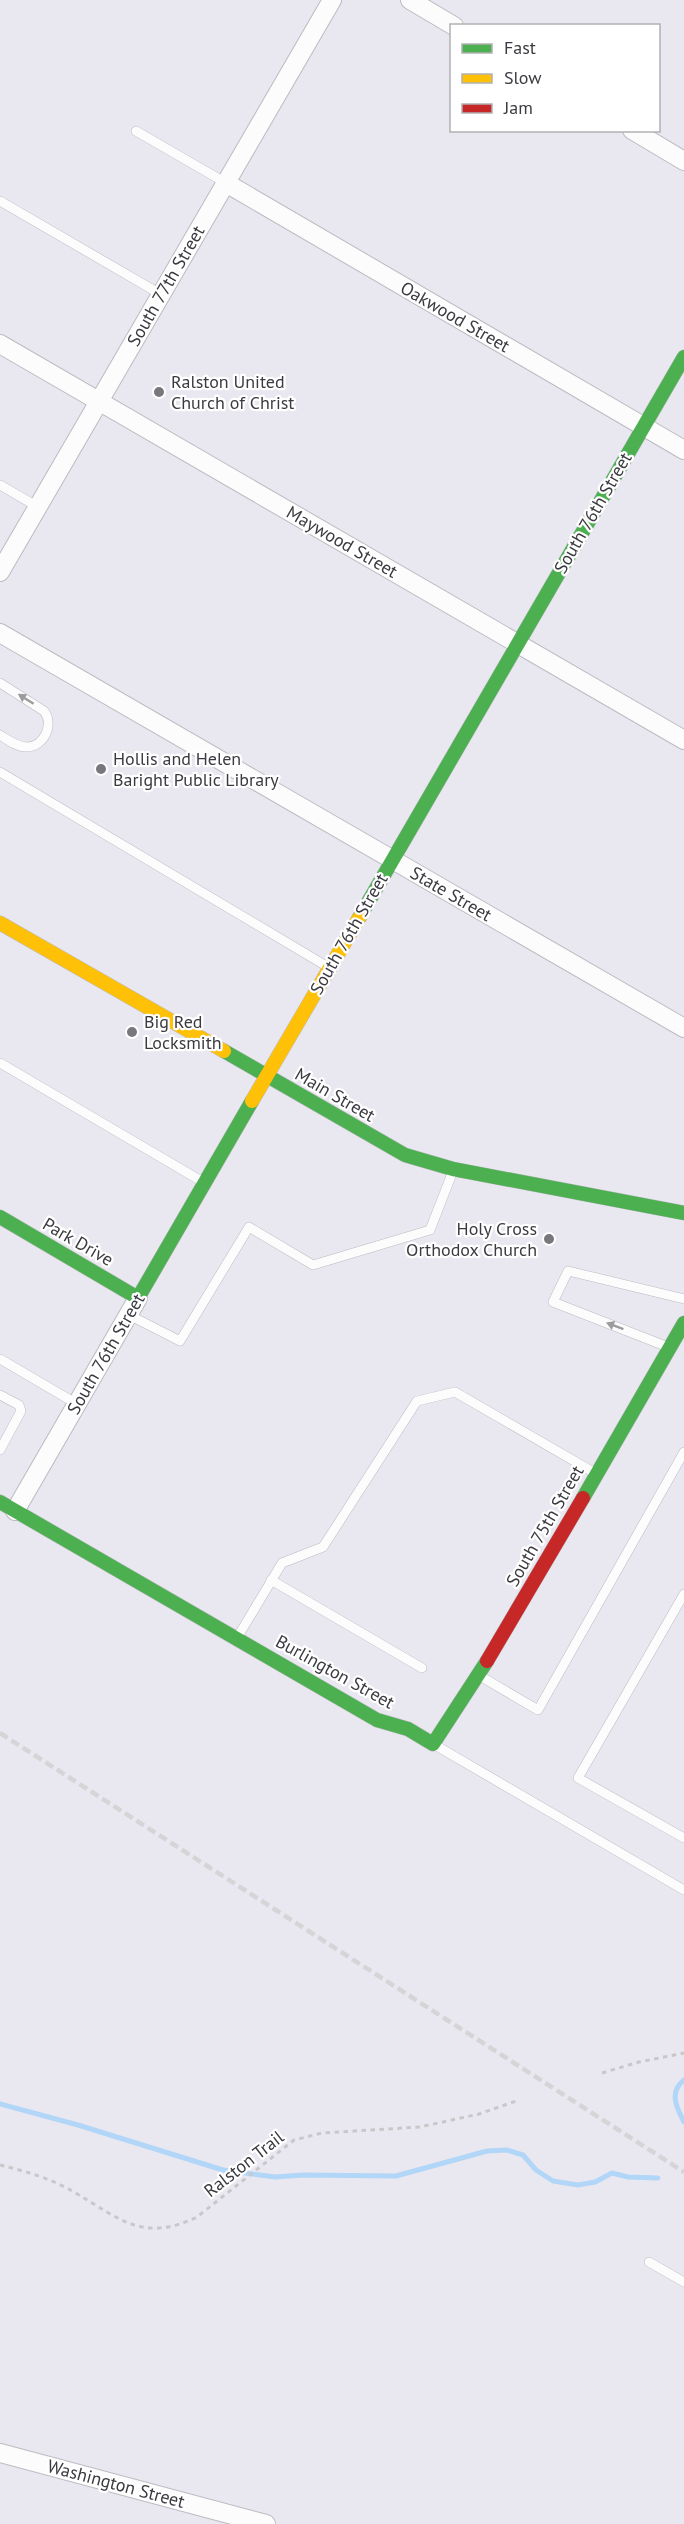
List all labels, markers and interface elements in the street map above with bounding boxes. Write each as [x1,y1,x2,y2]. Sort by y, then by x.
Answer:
legend [450,24,660,132]
text: Fast [504,36,536,59]
text: Slow [504,66,542,89]
text: Jam [503,96,533,119]
street label: South 77th Street [122,221,209,350]
street label: Oakwood Street [396,276,514,357]
place label: Ralston United Church of Christ [171,370,294,414]
marker: Ralston United Church of Christ [152,385,166,399]
street label: South 76th Street [549,448,637,577]
street label: Maywood Street [283,500,402,583]
one-way arrow [18,694,34,705]
place label: Hollis and Helen Baright Public Library [113,747,279,791]
marker: Hollis and Helen Baright Public Library [94,762,108,776]
street label: State Street [406,861,496,926]
street label: South 76th Street [305,869,393,998]
place label: Big Red Locksmith [144,1010,222,1054]
marker: Big Red Locksmith [125,1025,139,1039]
street label: Main Street [291,1062,379,1127]
street label: Park Drive [39,1212,118,1271]
place label: Holy Cross Orthodox Church [406,1217,537,1261]
marker: Holy Cross Orthodox Church [542,1232,556,1246]
street label: South 76th Street [62,1289,150,1418]
one-way arrow [606,1321,624,1331]
street label: South 75th Street [501,1461,589,1590]
street label: Burlington Street [272,1629,399,1714]
street label: Ralston Trail [199,2125,289,2202]
street label: Washington Street [45,2454,187,2513]

